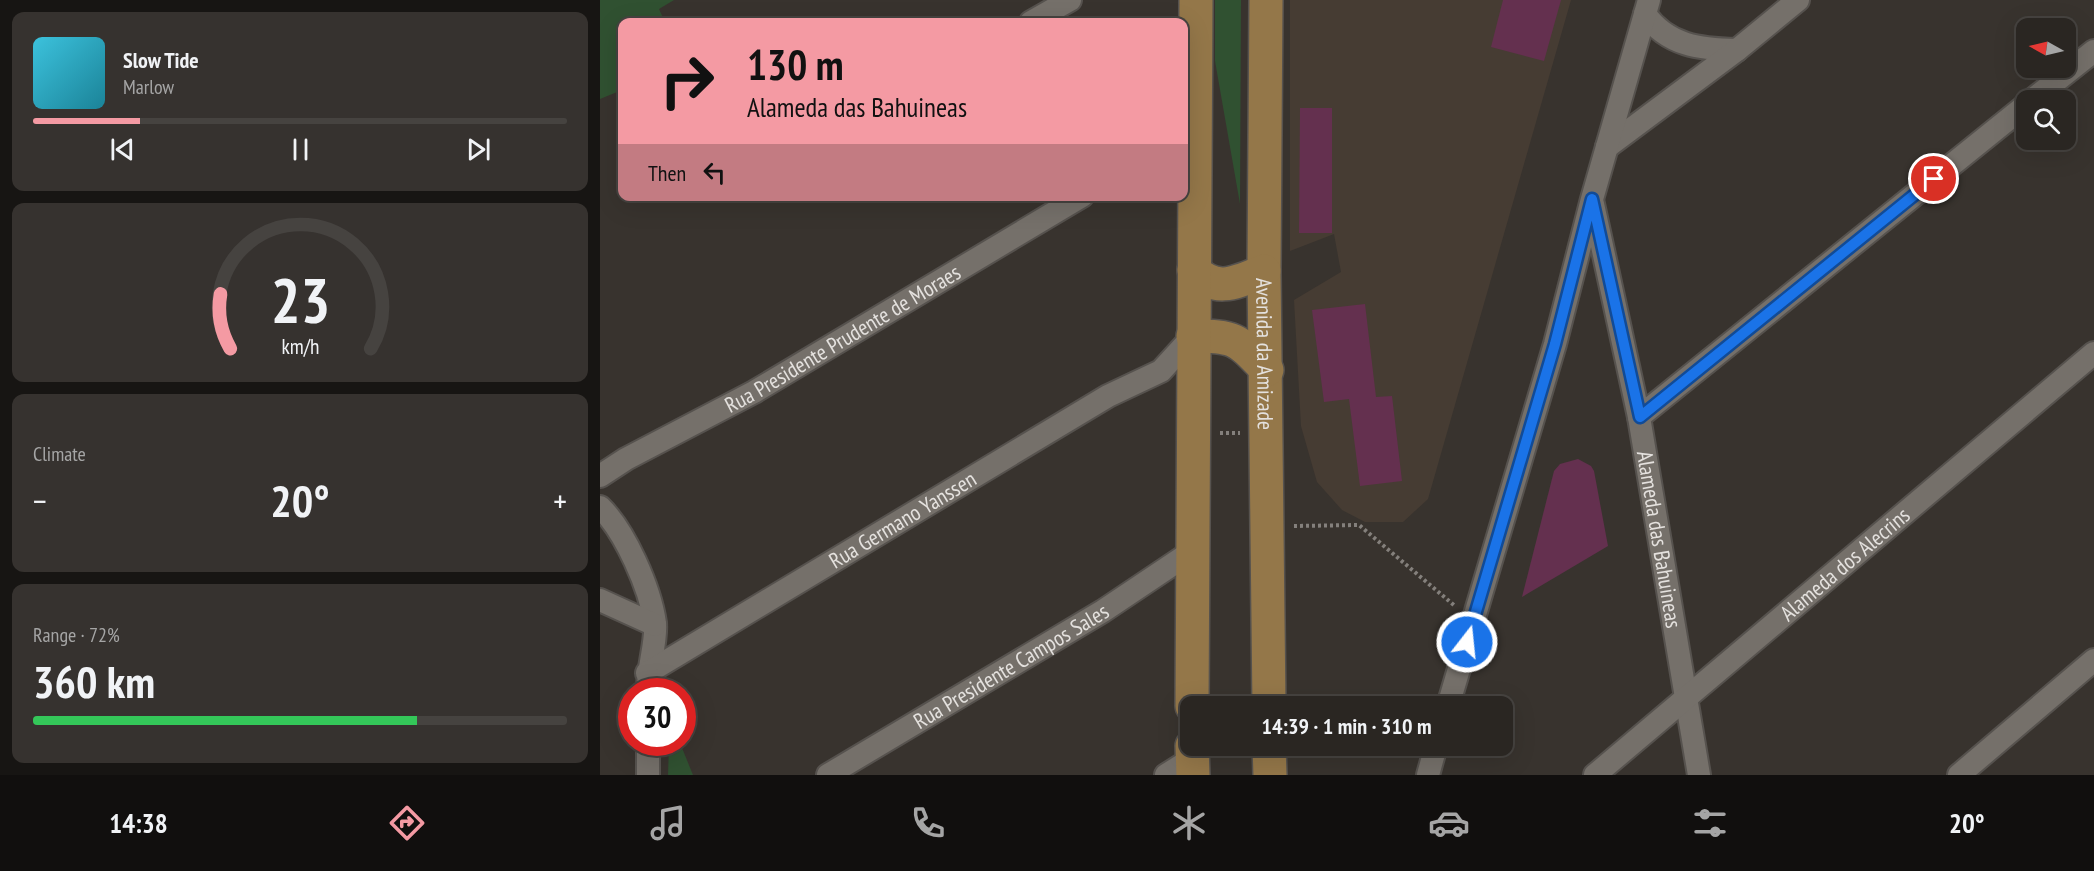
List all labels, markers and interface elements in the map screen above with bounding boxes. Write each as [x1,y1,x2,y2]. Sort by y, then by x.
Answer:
north arrow [2016,18,2076,78]
map controls [2016,18,2076,150]
text: 130 m [747,37,844,92]
icon: right [648,42,726,120]
text: Slow Tide [123,46,199,74]
text: Marlow [123,74,174,100]
text: Alameda das Bahuineas [747,90,967,124]
button: search [2016,90,2076,150]
icon: previous [106,133,139,166]
icon: pause [284,133,317,166]
icon: next [462,133,495,166]
pin [1908,153,1959,204]
icon: left [698,156,731,189]
text: Then [648,159,686,187]
icon: arrive [1917,162,1950,195]
street label: Rua Presidente Prudente de Moraes [720,258,966,419]
text: 23 [270,259,330,340]
street label: Avenida da Amizade [1250,278,1280,430]
text: km/h [281,333,319,361]
text: Climate [33,441,86,467]
street label: Alameda das Bahuineas [1631,449,1688,630]
street label: Rua Germano Yanssen [824,465,981,574]
text: 20° [270,471,330,529]
text: − [33,479,47,522]
text: + [553,479,567,522]
street label: Alameda dos Alecrins [1774,501,1915,627]
street label: Rua Presidente Campos Sales [908,597,1114,735]
position arrow [1435,610,1499,674]
text: Range · 72% [33,622,120,648]
text: 360 km [33,652,155,710]
speed limit sign: 30 [618,678,696,756]
text: 14:39 · 1 min · 310 m [1261,712,1432,740]
icon: directions [386,802,428,844]
icon: music [647,802,689,844]
icon: phone [907,802,949,844]
icon: climate [1168,802,1210,844]
icon: car [1428,802,1470,844]
icon: filters [1689,802,1731,844]
text: 14:38 [109,806,168,840]
text: 20° [1949,806,1985,840]

